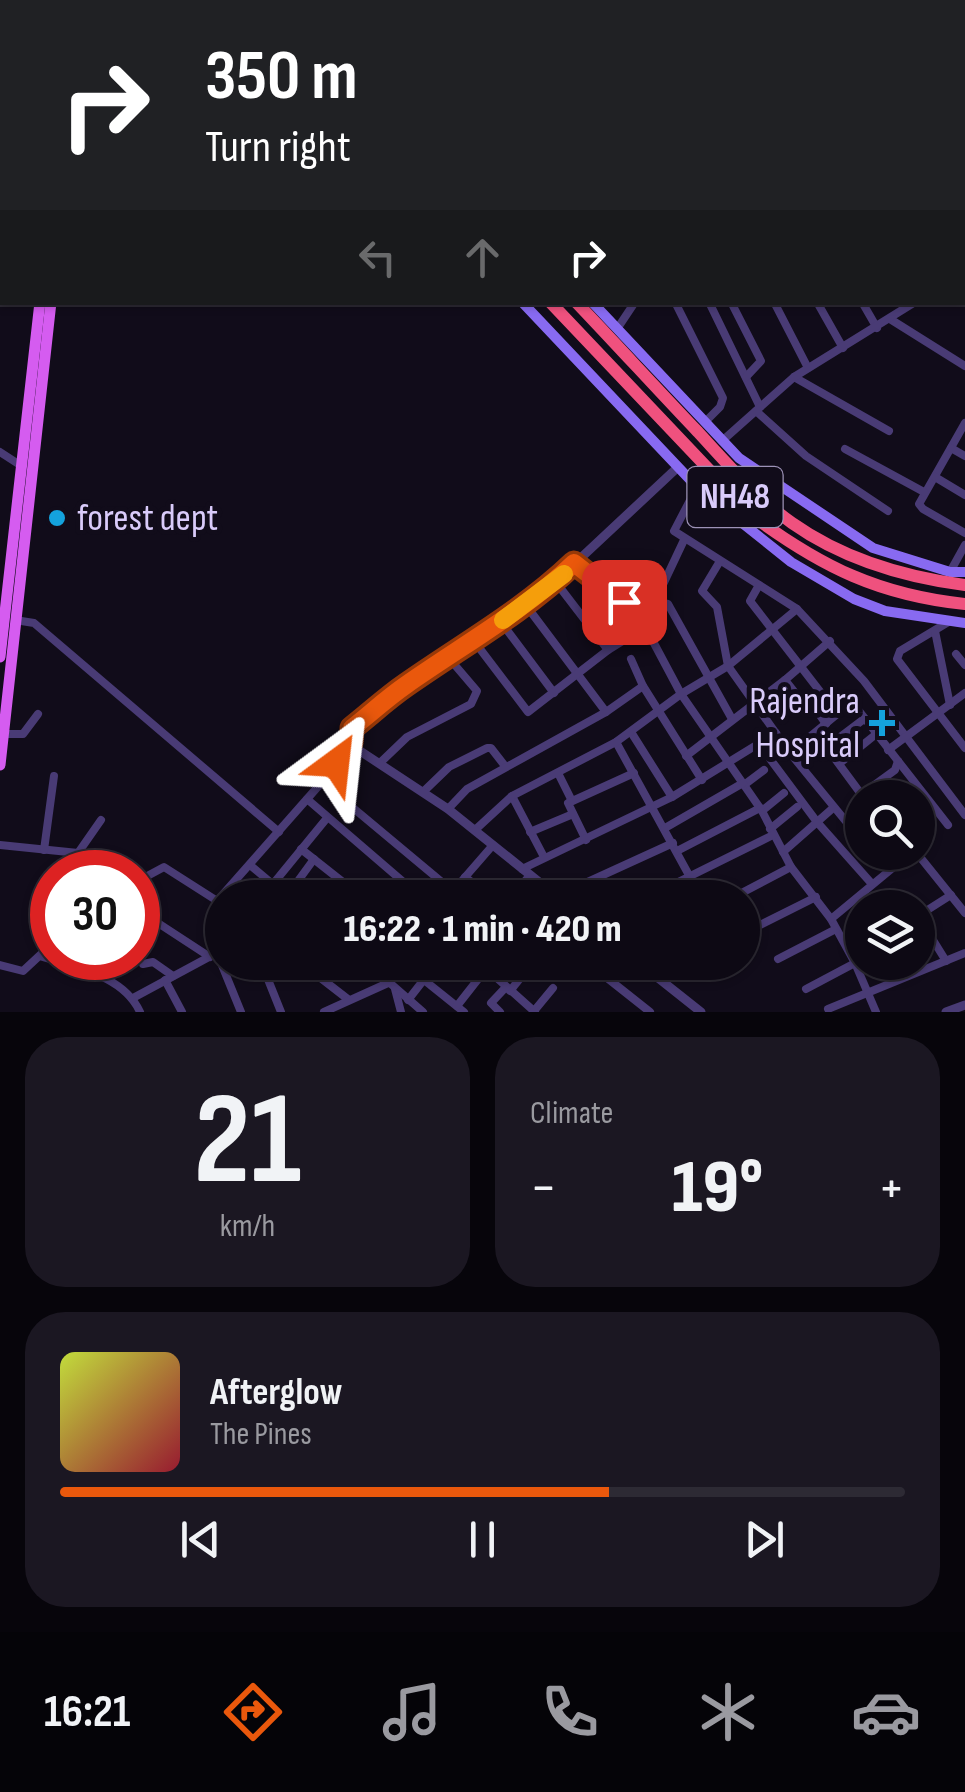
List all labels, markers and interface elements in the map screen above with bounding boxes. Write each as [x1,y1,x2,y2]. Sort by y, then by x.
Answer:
text: 350 m [205,35,358,119]
icon: right [40,40,170,170]
text: Turn right [205,120,351,175]
icon: left [350,230,405,285]
icon: ahead [455,230,510,285]
icon: right [560,230,615,285]
road number: NH48 [688,467,782,527]
place label: forest dept [77,496,218,541]
marker: forest dept [46,507,68,529]
pin [582,560,667,645]
icon: arrive [597,575,652,630]
place label: Rajendra Hospital [749,679,860,768]
marker: Rajendra Hospital [869,710,895,736]
position arrow [284,711,388,815]
map controls [845,780,935,980]
button: search [845,780,935,870]
speed limit sign: 30 [30,850,160,980]
button: layers [845,890,935,980]
text: 16:22 · 1 min · 420 m [343,907,622,952]
text: 21 [193,1064,302,1220]
text: Climate [530,1094,613,1133]
text: 19° [672,1143,763,1234]
text: − [530,1155,557,1222]
text: + [878,1155,905,1222]
text: km/h [220,1207,275,1246]
text: Afterglow [210,1370,343,1415]
text: The Pines [210,1415,312,1454]
icon: previous [173,1512,228,1567]
icon: pause [455,1512,510,1567]
icon: next [737,1512,792,1567]
icon: directions [218,1677,288,1747]
icon: music [377,1677,447,1747]
icon: phone [535,1677,605,1747]
icon: climate [693,1677,763,1747]
icon: car [851,1677,921,1747]
text: 16:21 [44,1685,130,1740]

